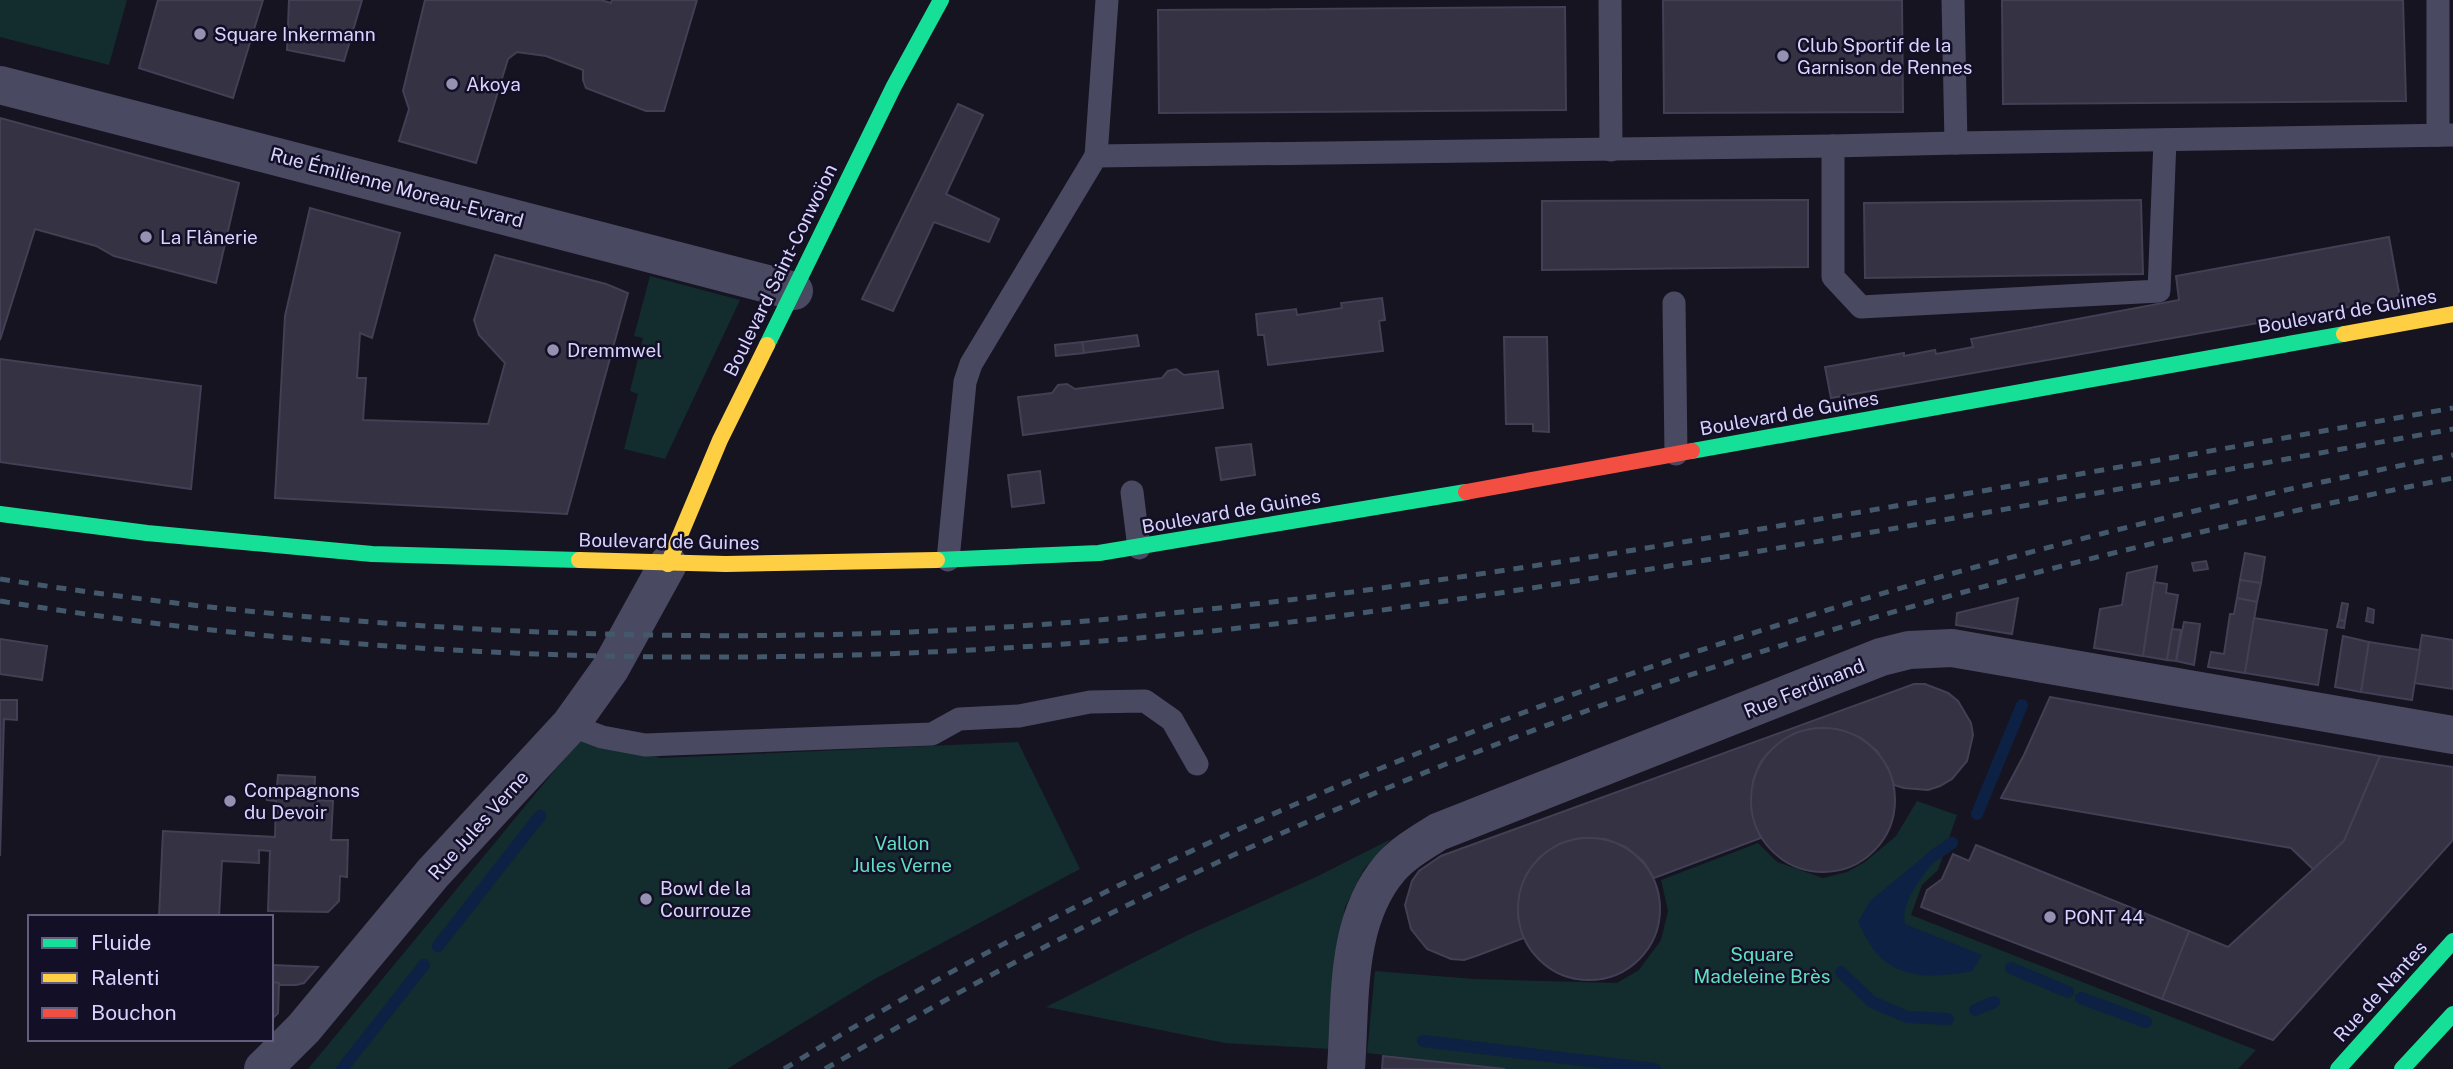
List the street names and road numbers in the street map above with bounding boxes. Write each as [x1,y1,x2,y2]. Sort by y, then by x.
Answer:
street label: Rue Émilienne Moreau-Evrard [268,143,526,231]
street label: Boulevard Saint-Conwoïon [719,160,841,380]
street label: Boulevard de Guines [2256,284,2438,338]
street label: Boulevard de Guines [1698,386,1880,440]
street label: Boulevard de Guines [1140,484,1322,538]
street label: Boulevard de Guines [578,528,760,554]
street label: Rue Ferdinand [1741,654,1867,722]
street label: Rue Jules Verne [423,766,533,884]
street label: Rue de Nantes [2329,936,2431,1046]

